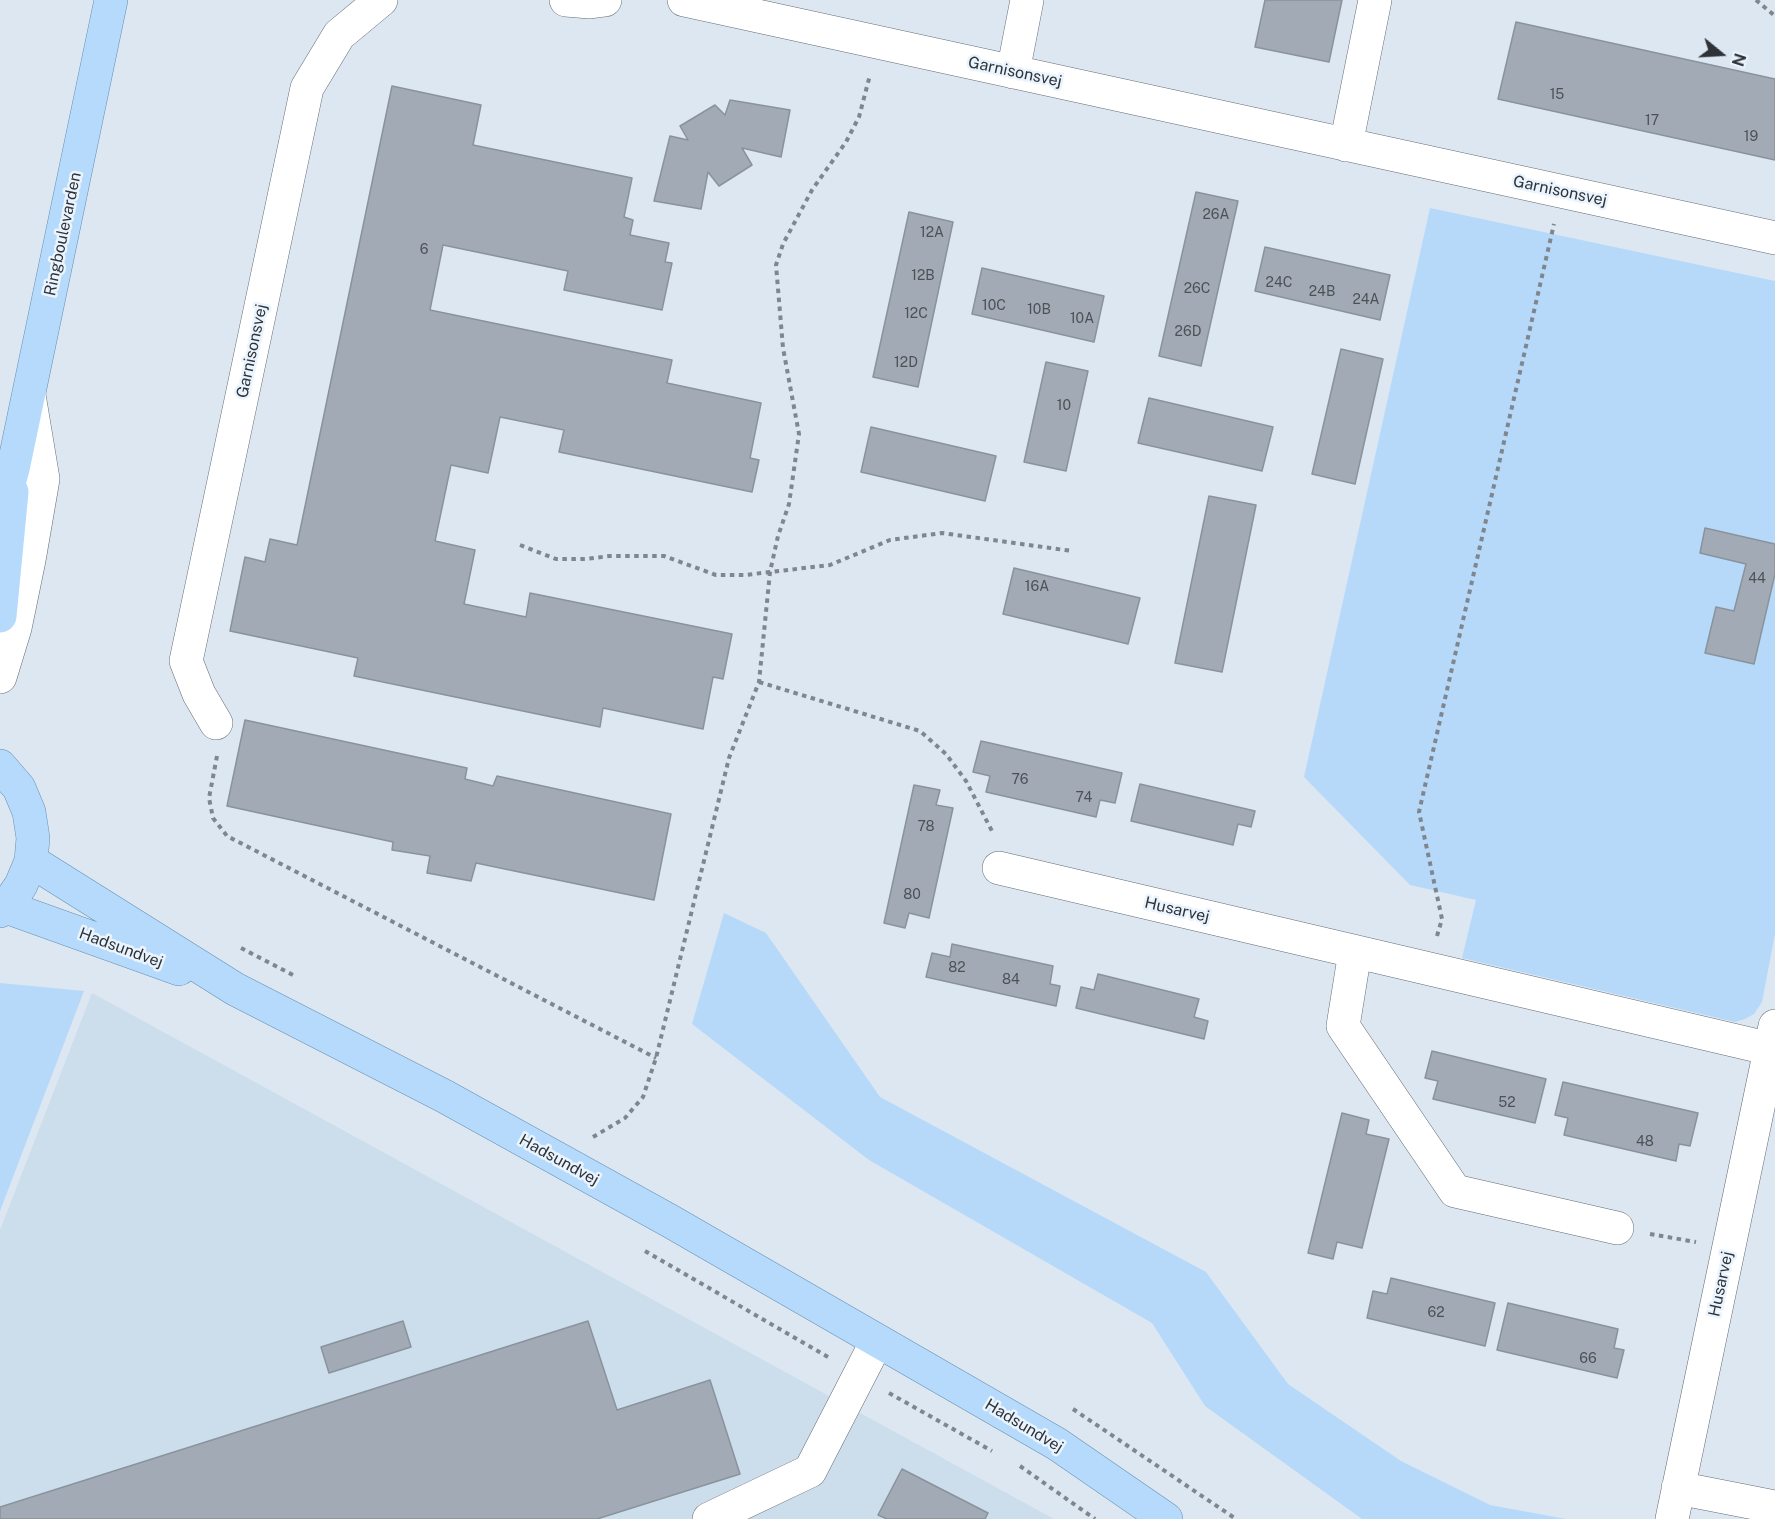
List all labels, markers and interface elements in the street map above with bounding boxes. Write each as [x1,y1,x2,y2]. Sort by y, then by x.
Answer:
north arrow [1691,24,1751,84]
text: N [1728,51,1750,69]
street label: Garnisonsvej [966,53,1064,91]
house number: 15 [1550,87,1564,103]
house number: 17 [1645,113,1659,129]
house number: 19 [1744,129,1758,145]
street label: Ringboulevarden [41,170,85,298]
street label: Garnisonsvej [1511,172,1609,210]
house number: 26A [1203,207,1229,223]
house number: 12A [920,225,944,241]
house number: 6 [420,242,428,258]
house number: 12B [911,268,935,284]
house number: 24C [1266,275,1292,291]
house number: 26C [1184,281,1210,297]
house number: 24B [1309,284,1335,300]
house number: 24A [1352,292,1380,308]
house number: 10C [982,298,1006,314]
street label: Garnisonsvej [233,302,271,400]
house number: 10B [1027,302,1051,318]
house number: 12C [904,306,928,322]
house number: 10A [1070,311,1094,327]
house number: 26D [1175,324,1201,340]
house number: 12D [894,355,918,371]
house number: 10 [1057,398,1071,414]
house number: 44 [1748,571,1766,587]
house number: 16A [1025,579,1049,595]
house number: 76 [1012,772,1028,788]
house number: 74 [1076,790,1092,806]
house number: 78 [917,819,935,835]
house number: 80 [903,887,921,903]
street label: Husarvej [1143,893,1211,927]
street label: Hadsundvej [76,924,166,972]
house number: 82 [948,960,966,976]
house number: 84 [1002,972,1020,988]
house number: 52 [1498,1095,1516,1111]
street label: Hadsundvej [516,1130,602,1190]
house number: 48 [1636,1134,1654,1150]
street label: Husarvej [1705,1250,1737,1318]
house number: 62 [1427,1305,1445,1321]
house number: 66 [1579,1351,1597,1367]
street label: Hadsundvej [981,1395,1067,1457]

